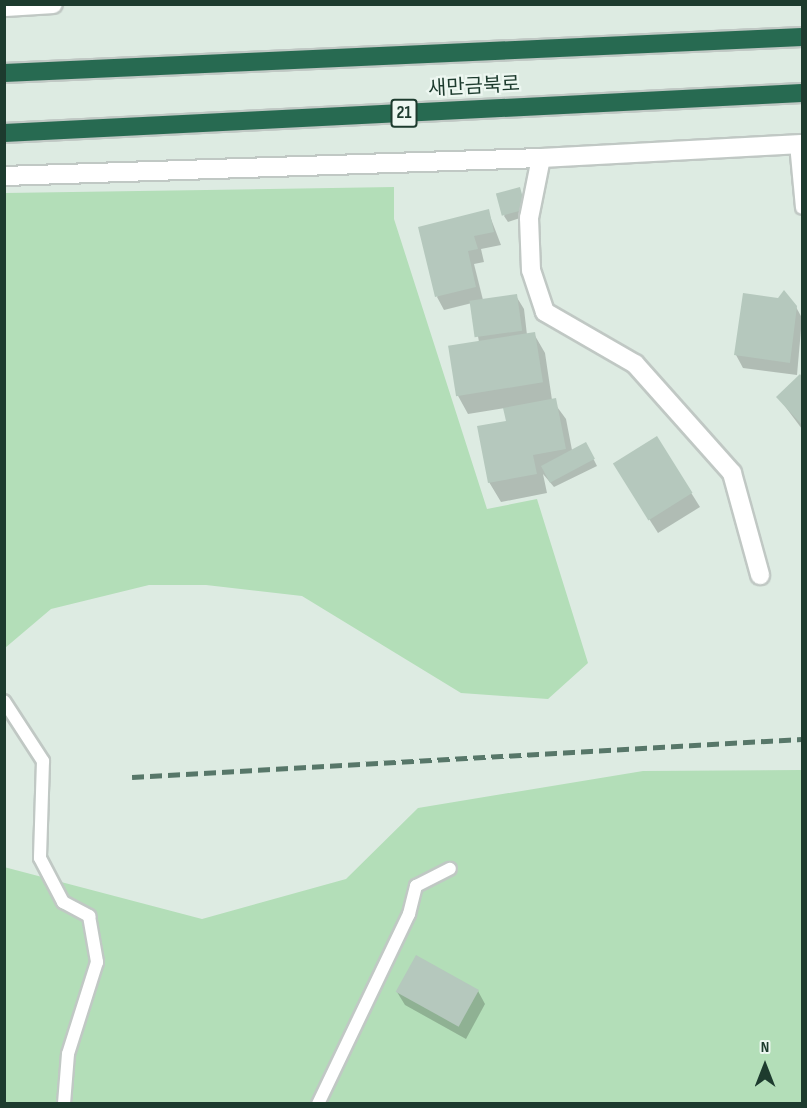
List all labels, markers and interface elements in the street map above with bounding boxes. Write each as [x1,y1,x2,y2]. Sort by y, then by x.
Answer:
street label: 새만금북로 [427,73,521,101]
road number: 21 [390,98,418,128]
north arrow [735,1036,795,1096]
text: N [761,1038,769,1057]

